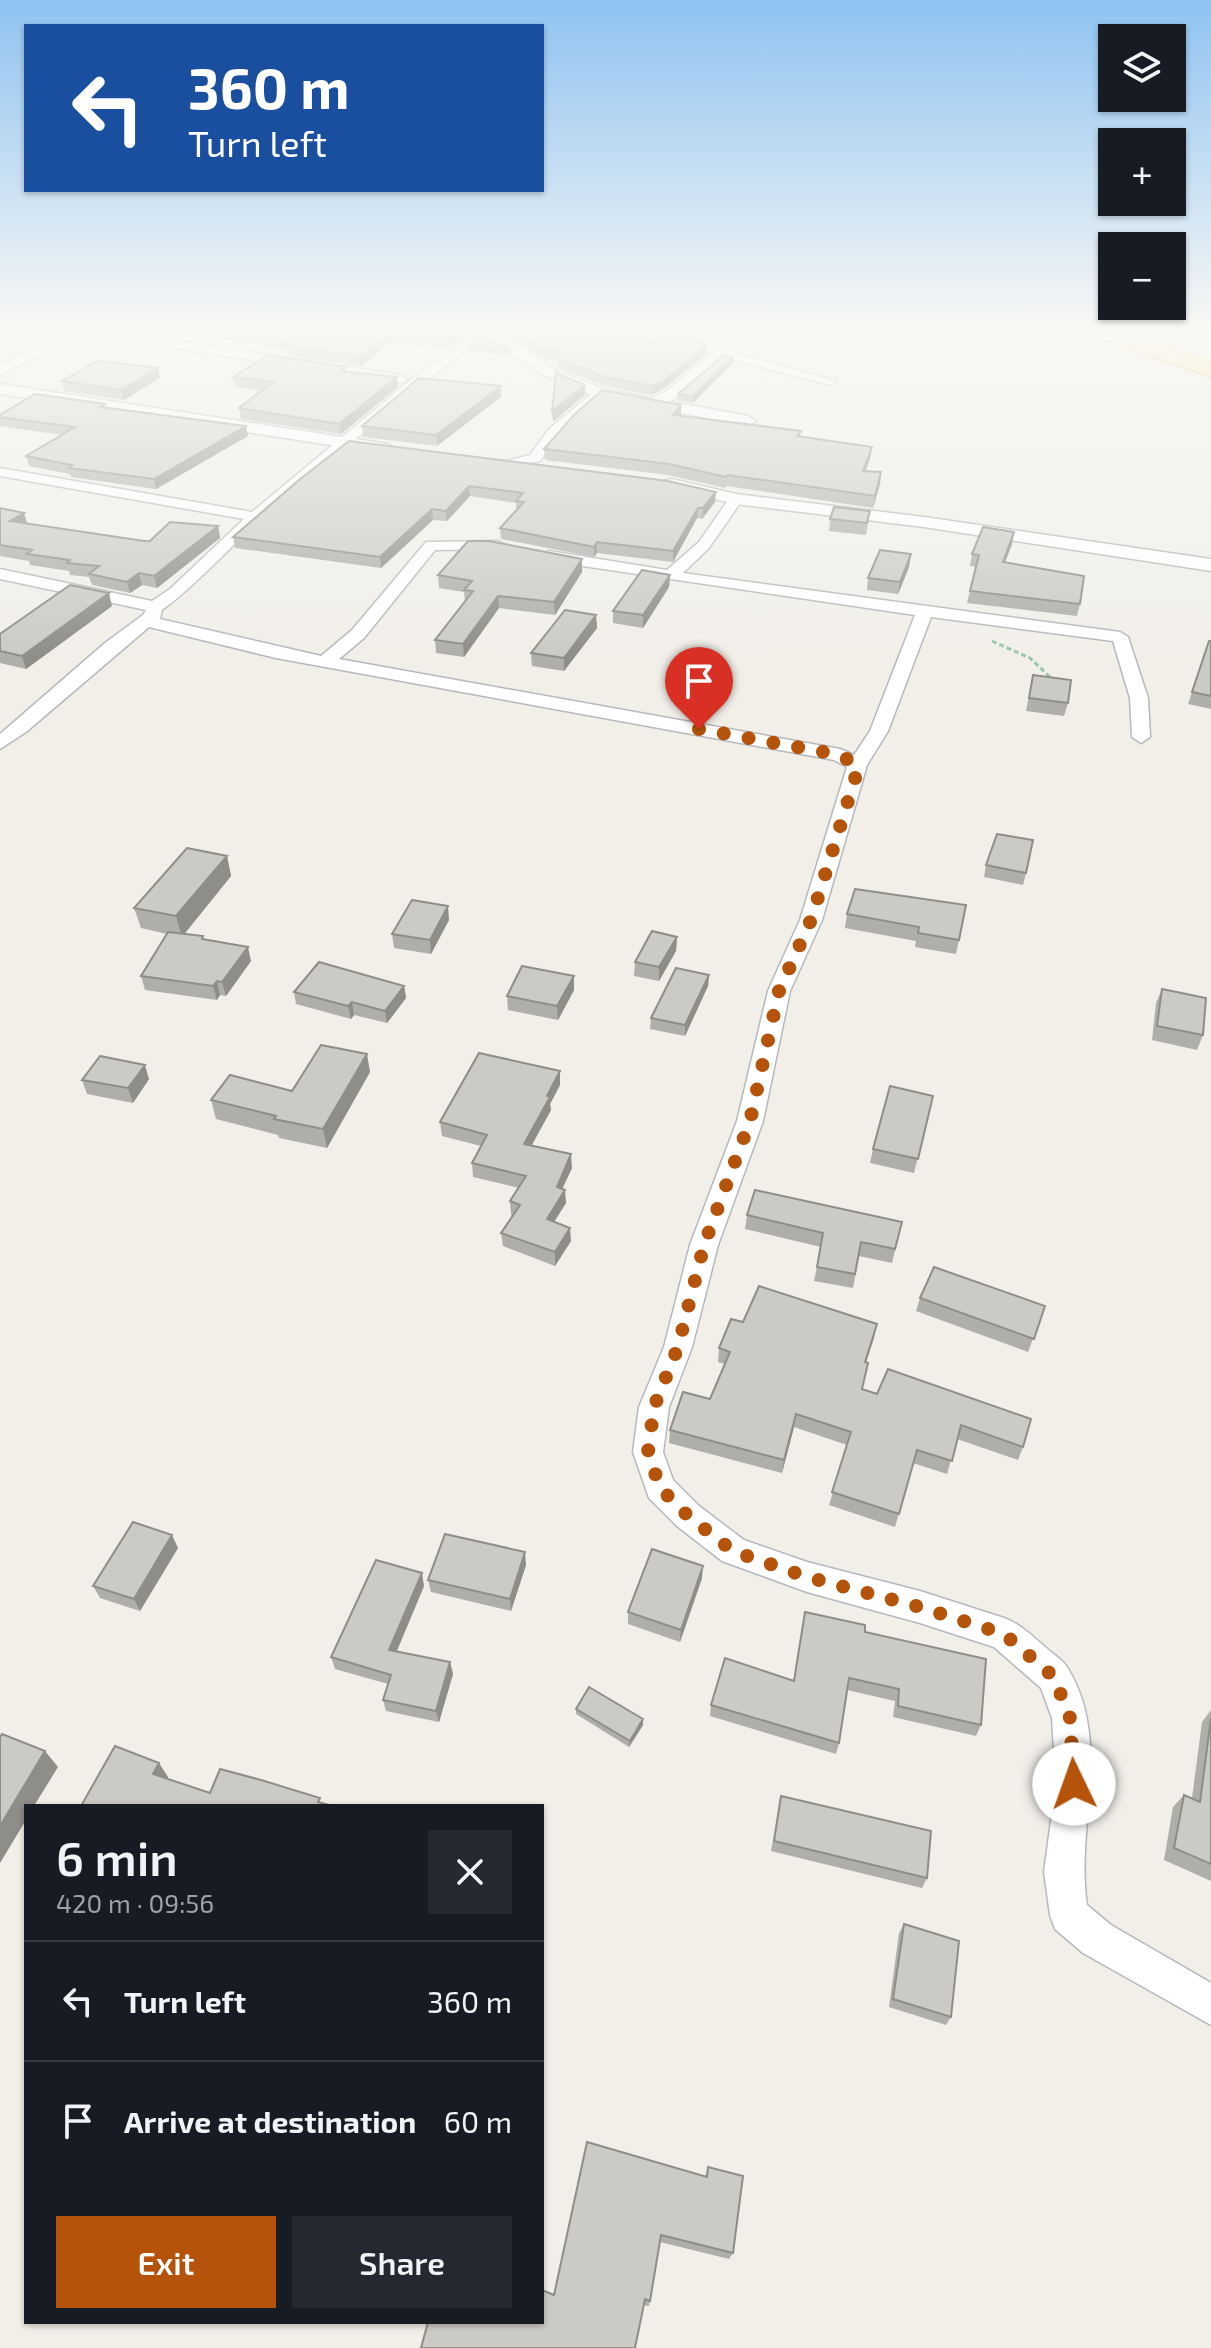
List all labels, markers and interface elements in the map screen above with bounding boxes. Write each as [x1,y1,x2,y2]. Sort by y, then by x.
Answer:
map controls [1098,24,1186,320]
button: layers [1098,24,1186,112]
text: 360 m [188,53,350,120]
icon: left [56,56,160,160]
text: Turn left [188,121,327,164]
button: + [1098,128,1186,216]
button: − [1098,232,1186,320]
pin [665,647,733,729]
icon: arrive [677,659,721,703]
position arrow [1032,1742,1116,1826]
text: 6 min [56,1828,178,1886]
button: close [428,1830,512,1914]
text: 420 m · 09:56 [56,1887,214,1918]
icon: left [56,1979,100,2023]
text: Turn left [124,1983,246,2019]
text: 360 m [427,1983,512,2019]
icon: arrive [56,2099,100,2143]
text: Arrive at destination [124,2103,416,2139]
text: 60 m [444,2103,512,2139]
button: Exit [56,2216,276,2308]
button: Share [292,2216,512,2308]

